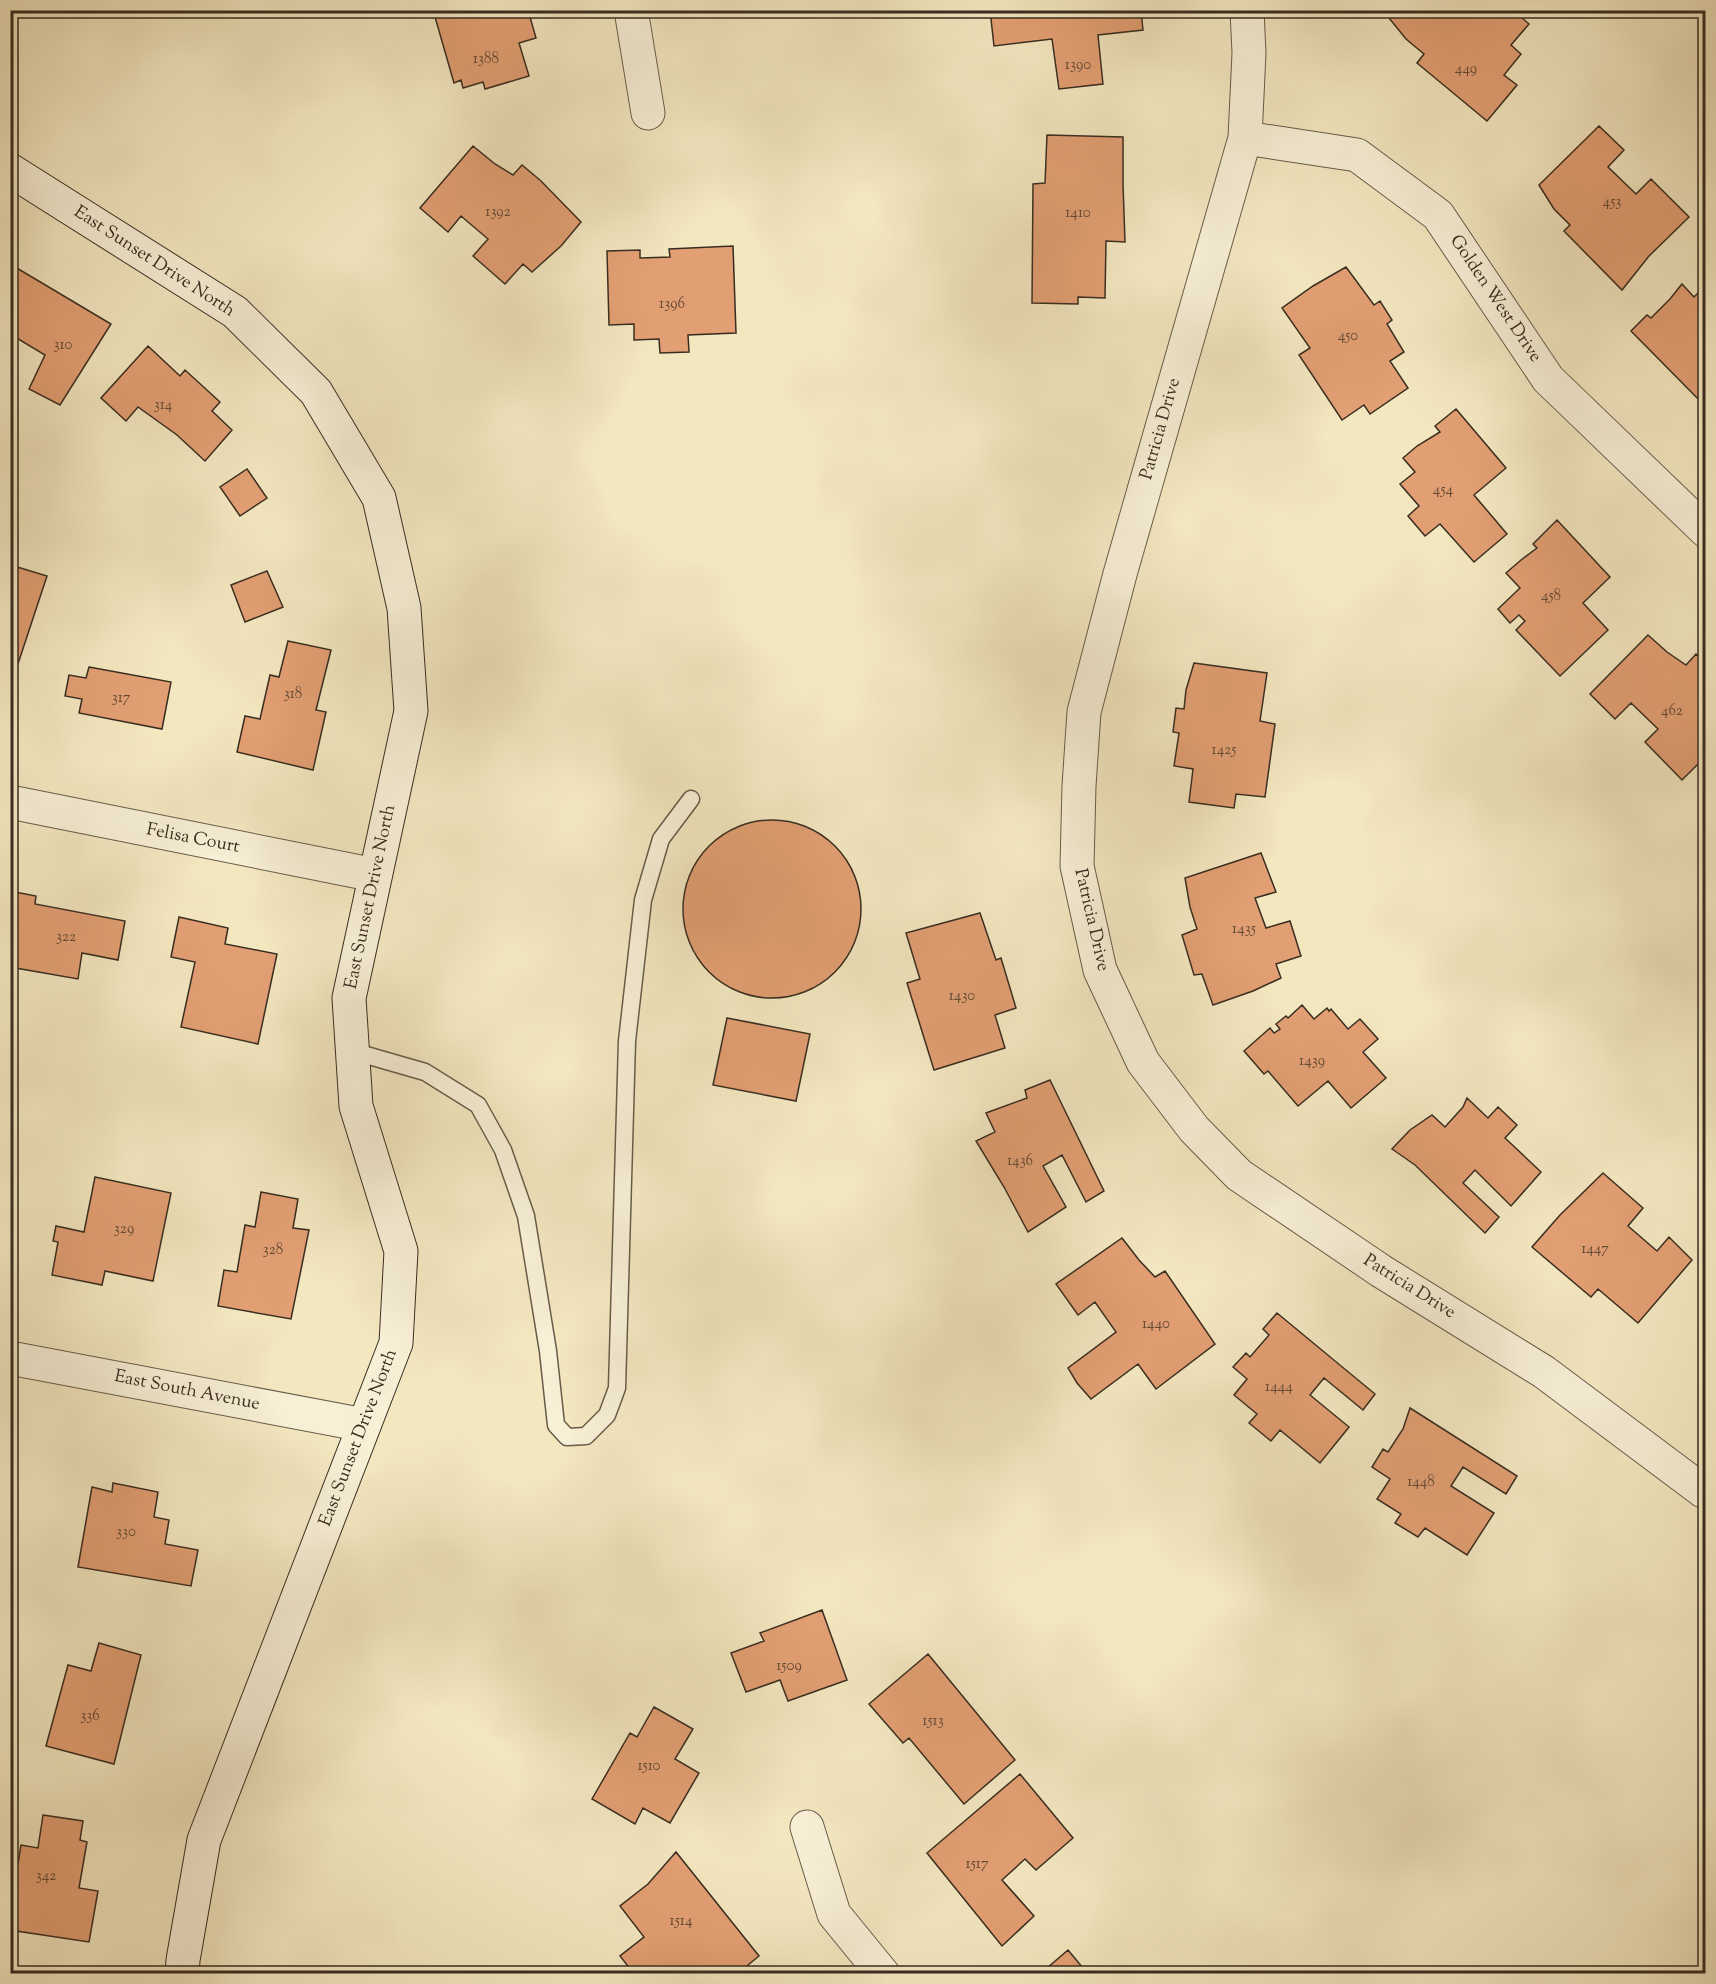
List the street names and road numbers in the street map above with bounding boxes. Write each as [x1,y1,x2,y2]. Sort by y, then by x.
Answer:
street label: East Sunset Drive North [68,200,240,324]
street label: Golden West Drive [1443,230,1547,368]
street label: Patricia Drive [1134,375,1188,483]
street label: East Sunset Drive North [339,802,403,992]
street label: Felisa Court [144,817,242,861]
street label: Patricia Drive [1067,866,1115,974]
street label: Patricia Drive [1358,1248,1460,1326]
street label: East Sunset Drive North [313,1345,405,1530]
street label: East South Avenue [112,1364,262,1418]

